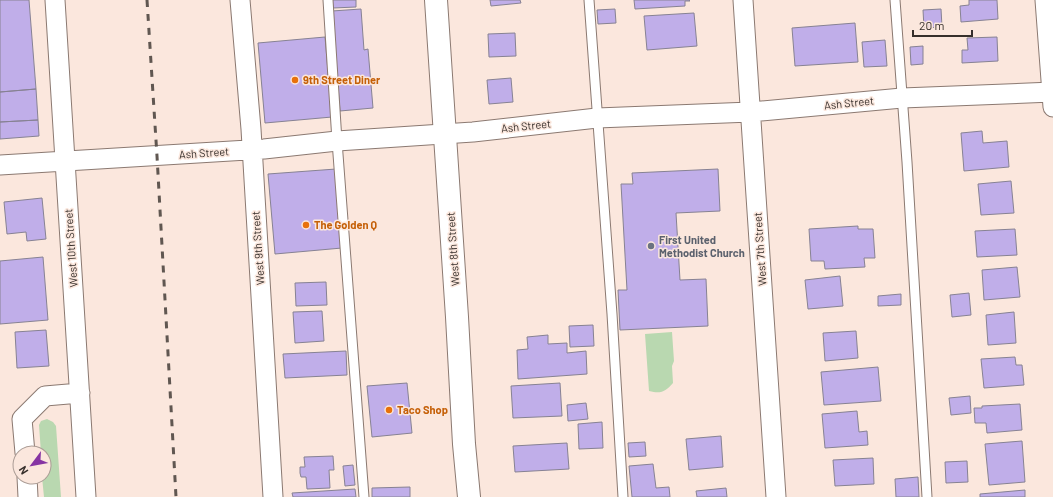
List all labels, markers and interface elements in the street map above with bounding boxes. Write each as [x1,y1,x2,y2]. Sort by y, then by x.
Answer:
scale bar [913,12,972,38]
text: 20 m [919,18,945,32]
place label: 9th Street Diner [303,73,381,86]
marker: 9th Street Diner [290,75,300,85]
street label: Ash Street [823,93,875,112]
street label: Ash Street [500,116,552,135]
street label: Ash Street [179,144,229,161]
street label: West 10th Street [61,208,80,288]
street label: West 9th Street [248,211,267,286]
street label: West 8th Street [443,212,462,287]
street label: West 7th Street [750,212,769,286]
place label: The Golden Q [314,218,378,231]
marker: The Golden Q [301,220,311,230]
place label: First United Methodist Church [659,233,745,259]
marker: First United Methodist Church [646,241,656,251]
place label: Taco Shop [397,403,448,416]
marker: Taco Shop [384,405,394,415]
north arrow [12,445,52,485]
text: N [16,464,31,477]

